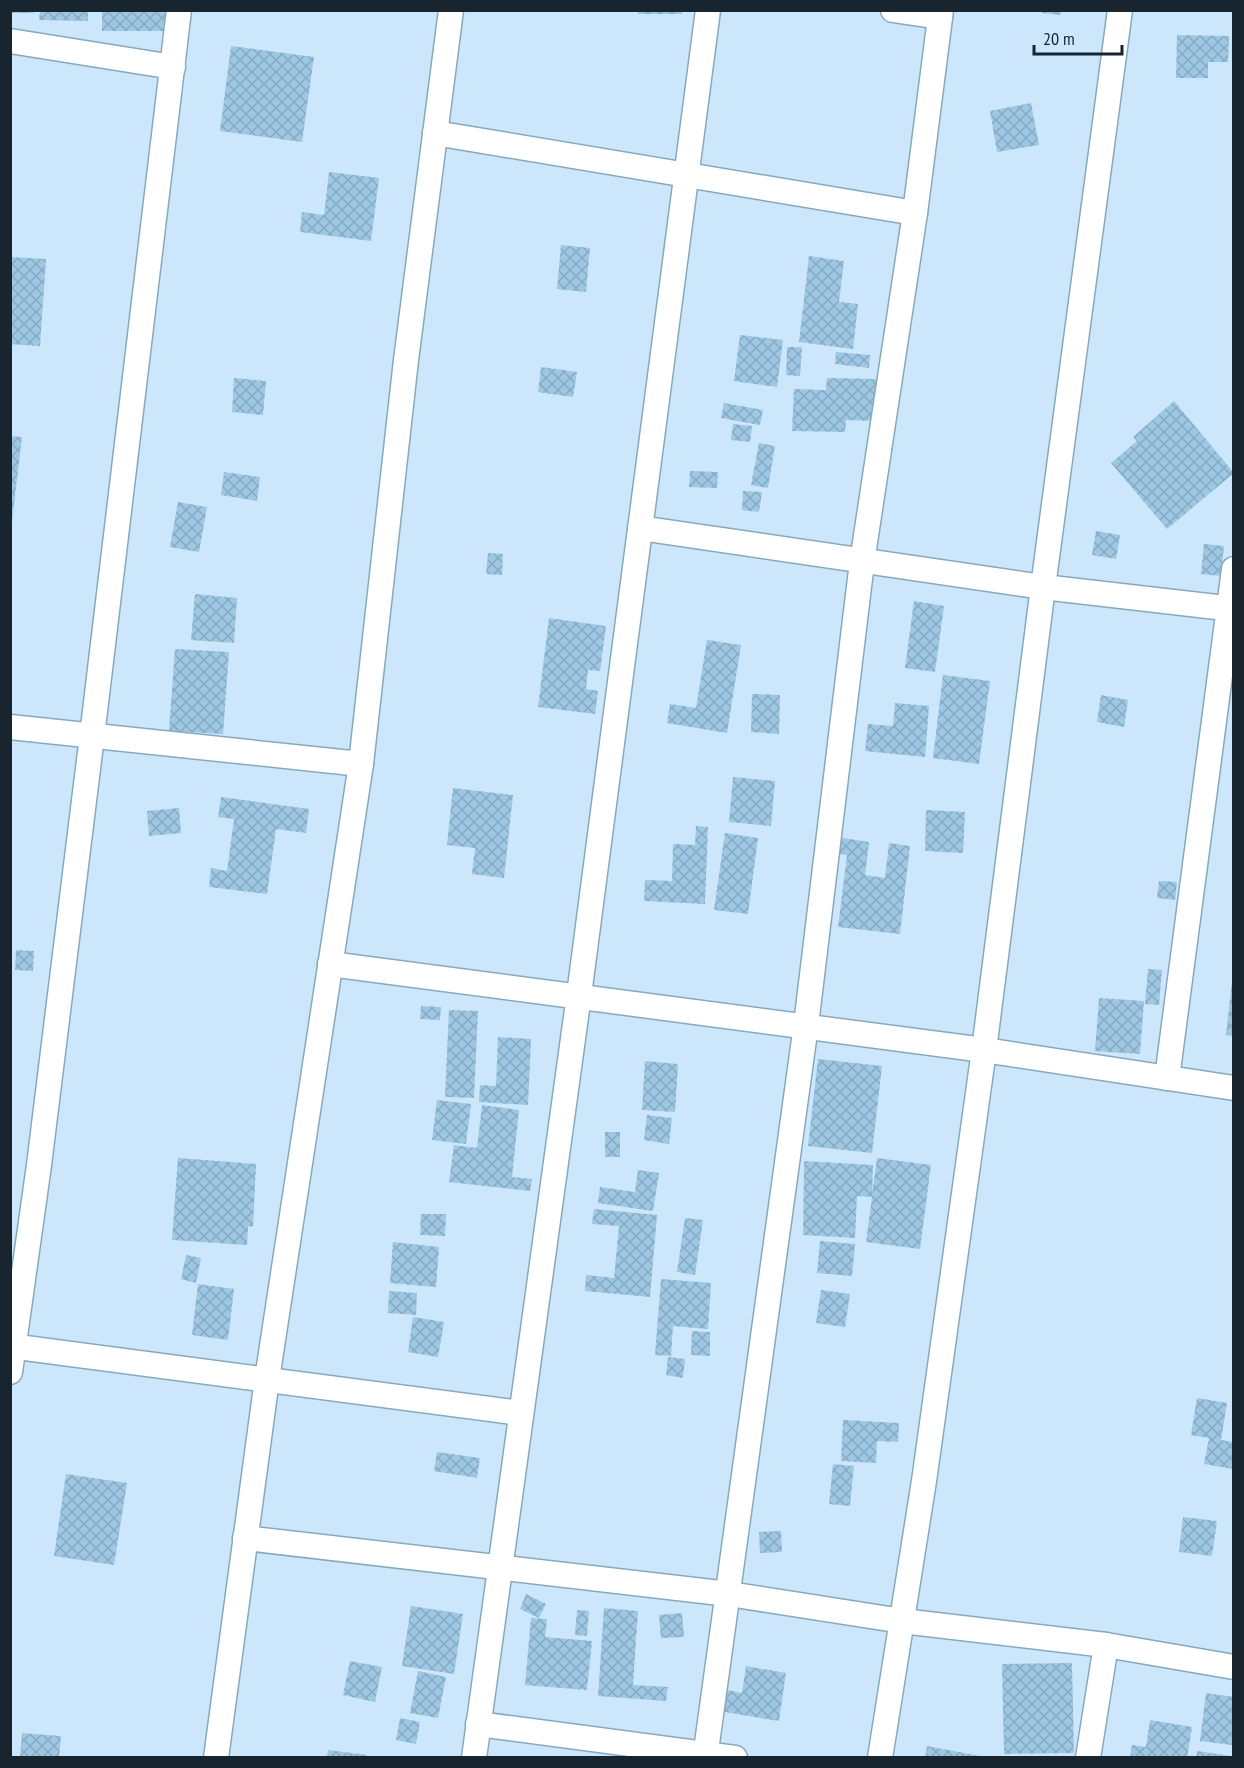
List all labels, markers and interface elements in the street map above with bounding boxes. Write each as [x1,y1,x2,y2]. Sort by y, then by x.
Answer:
scale bar [1034,18,1122,56]
text: 20 m [1043,27,1075,50]

